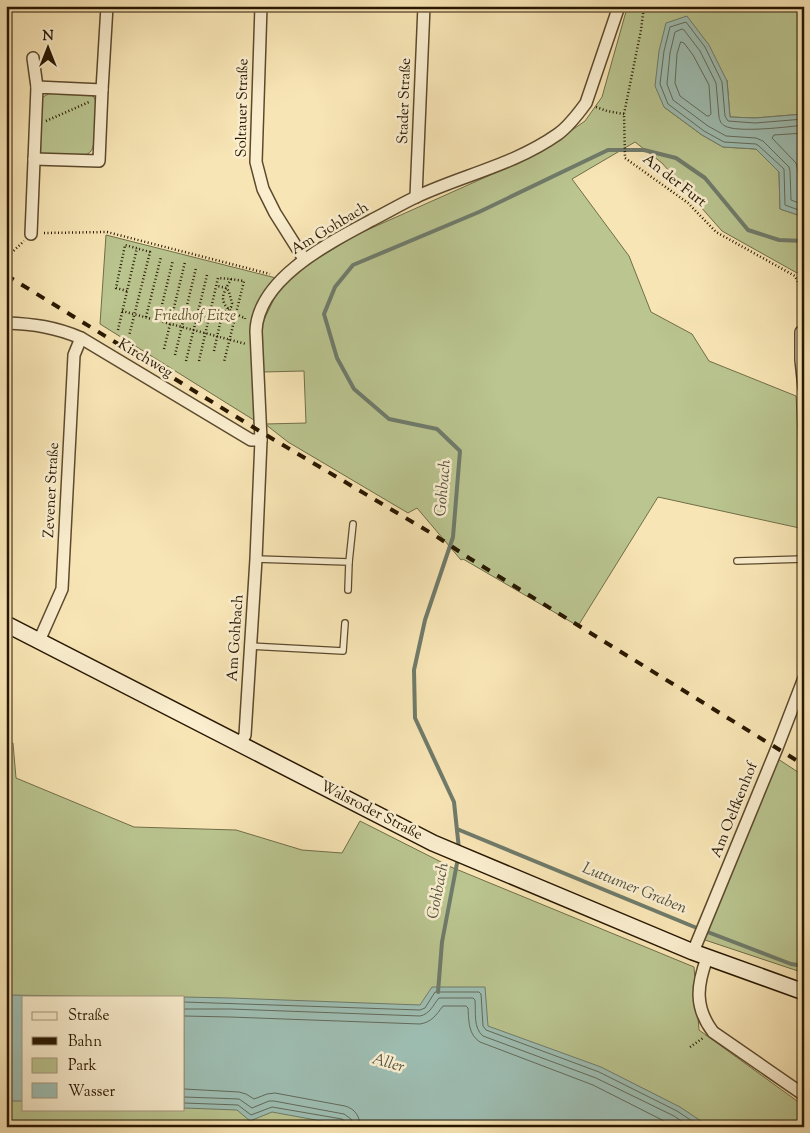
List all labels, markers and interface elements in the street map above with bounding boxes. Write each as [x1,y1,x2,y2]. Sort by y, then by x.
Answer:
north arrow [22,22,72,72]
text: N [42,27,54,47]
street label: Stader Straße [393,57,417,145]
street label: Soltauer Straße [232,58,254,158]
street label: An der Furt [638,149,710,213]
street label: Am Gohbach [287,197,373,260]
park label: Friedhof Eitze [154,306,236,327]
street label: Kirchweg [113,334,177,384]
street label: Zevener Straße [39,442,65,538]
water label: Gohbach [430,458,458,517]
street label: Am Gohbach [222,594,250,682]
street label: Am Oelfkenhof [706,758,764,861]
street label: Walsroder Straße [316,776,426,846]
water label: Luttumer Graben [578,858,690,921]
water label: Gohbach [422,861,456,921]
legend [22,996,185,1110]
text: Straße [68,1006,110,1027]
text: Bahn [68,1032,102,1053]
water label: Aller [369,1048,407,1080]
text: Park [68,1056,97,1077]
text: Wasser [68,1082,115,1103]

